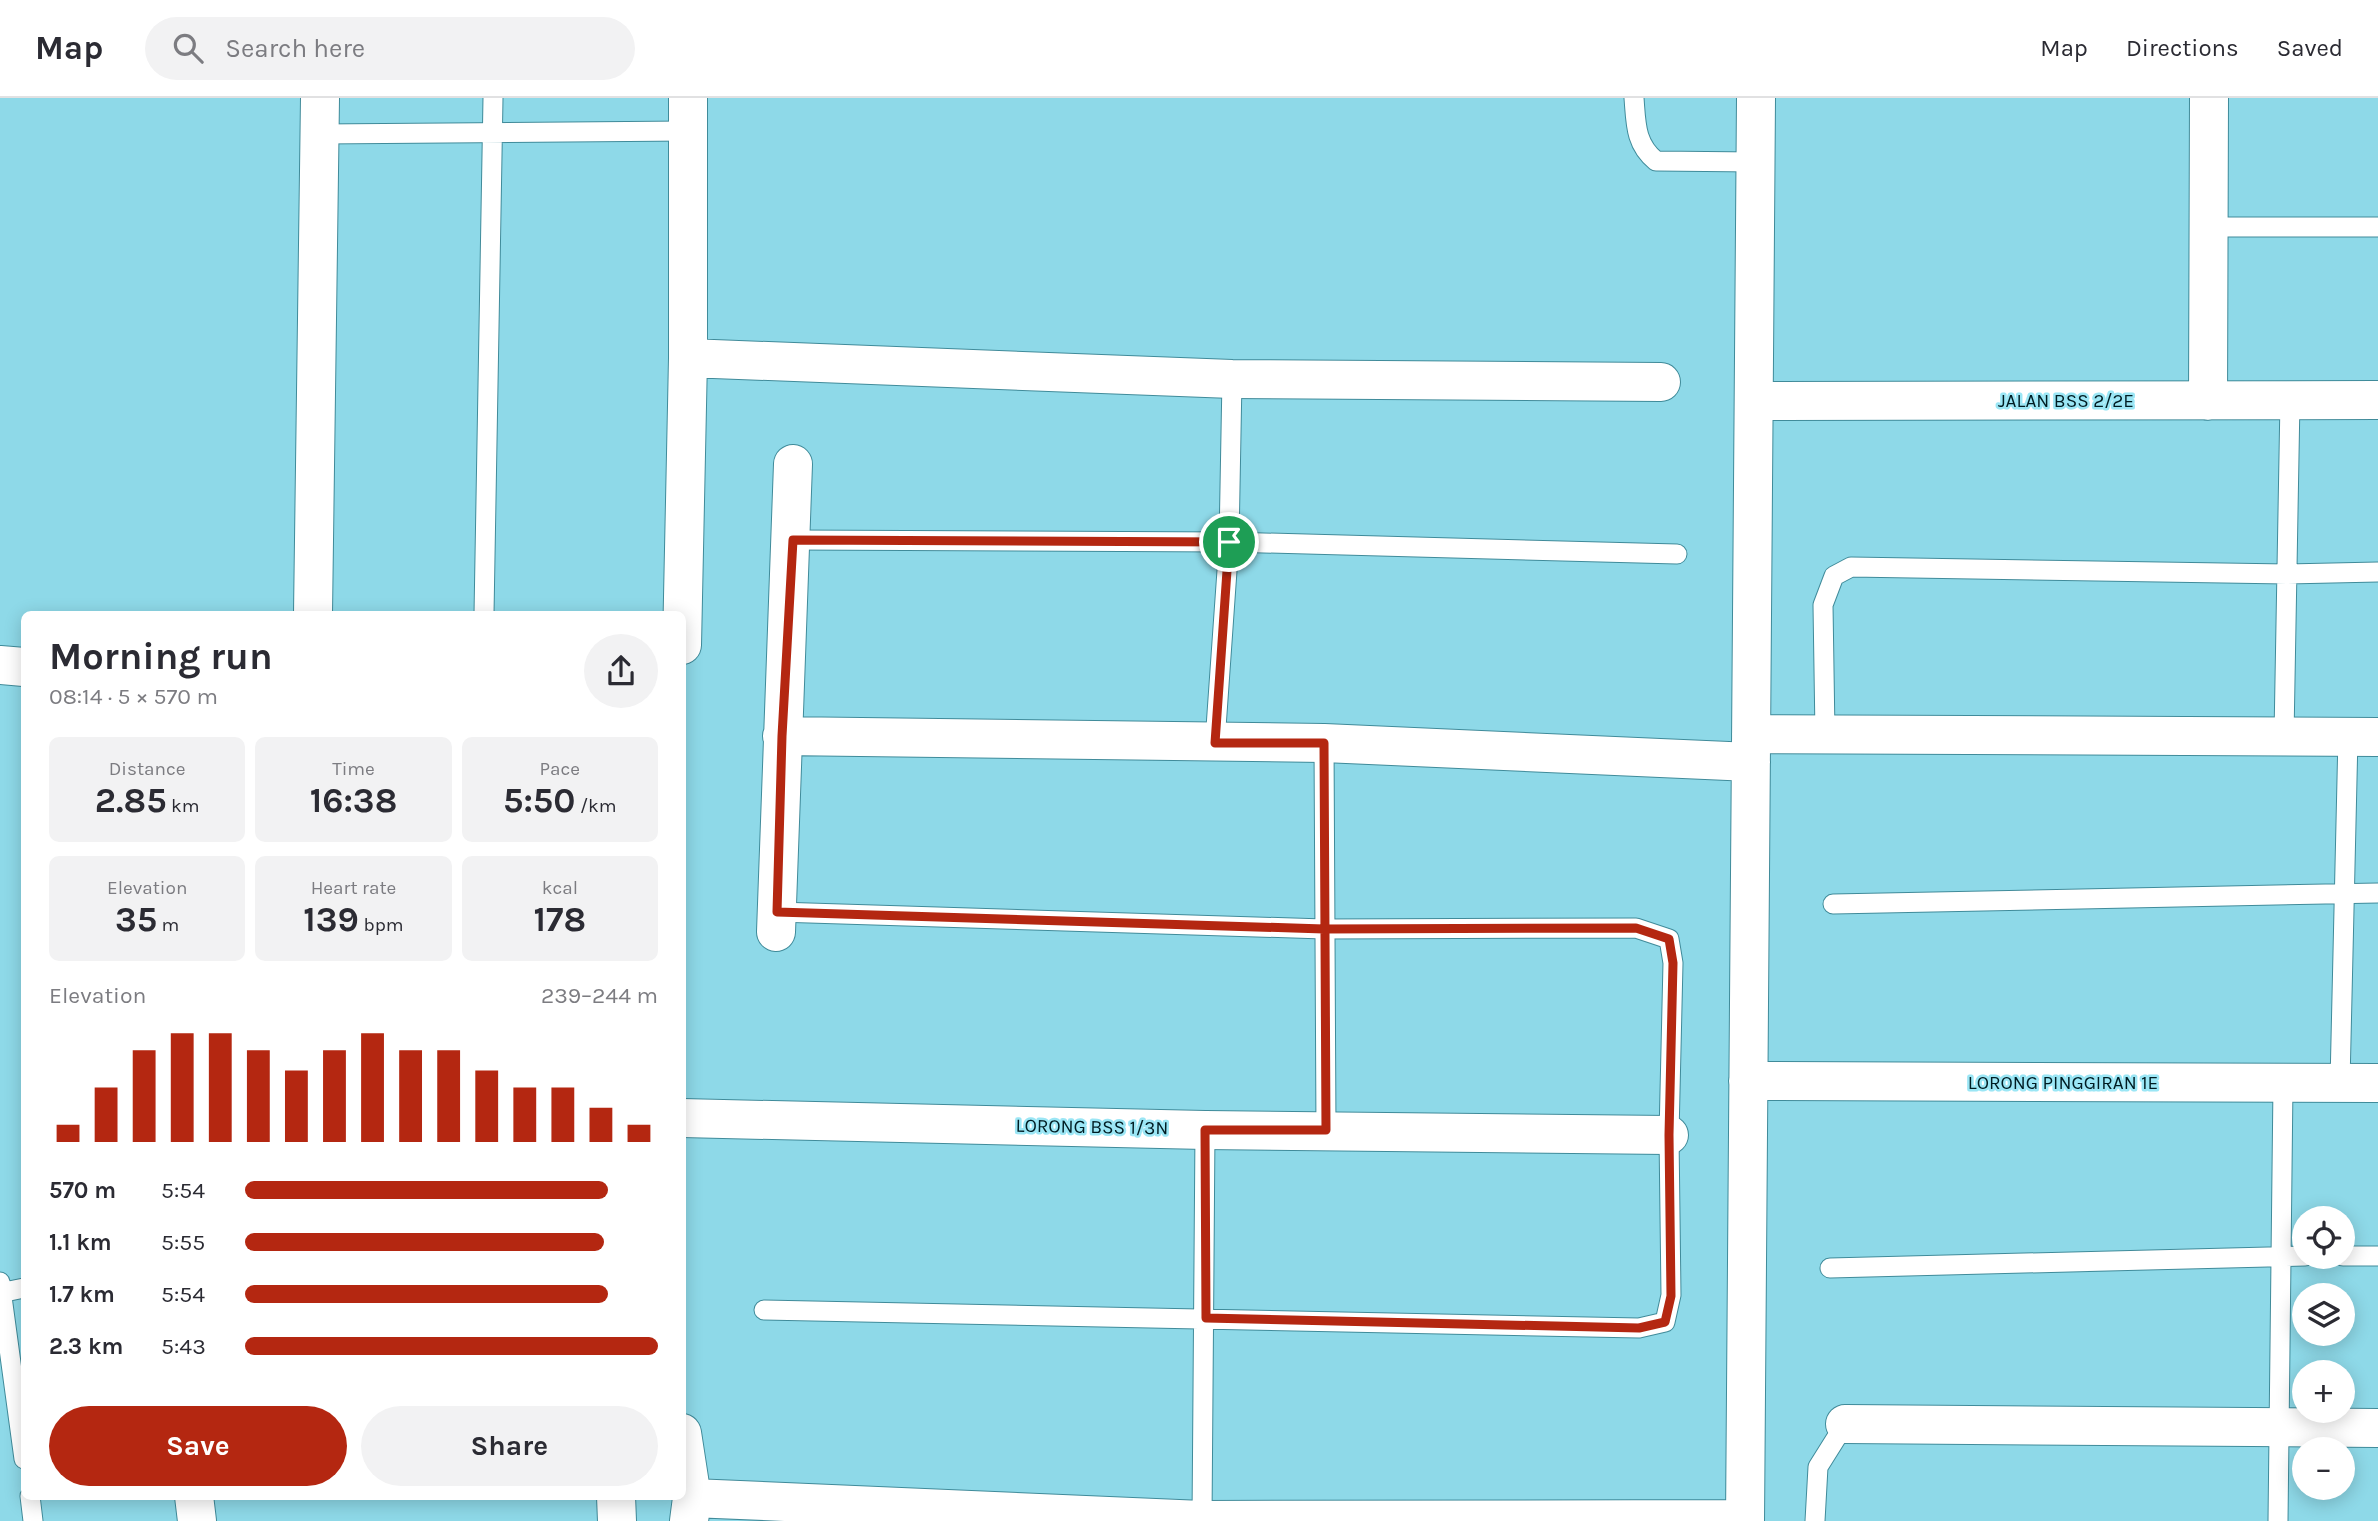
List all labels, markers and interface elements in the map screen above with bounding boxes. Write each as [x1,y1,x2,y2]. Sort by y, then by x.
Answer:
search box [145,17,635,80]
text: Map [35,29,103,67]
icon: search [169,29,207,67]
text: Search here [225,33,365,64]
text: Map [2040,34,2088,62]
text: Directions [2126,34,2239,62]
text: Saved [2277,34,2343,62]
street label: JALAN BSS 2/2E [1998,390,2134,412]
pin [1199,512,1259,572]
icon: arrive [1210,523,1248,561]
text: Morning run [49,634,273,679]
button: share [584,634,658,708]
text: 08:14 · 5 × 570 m [49,683,218,710]
text: Distance [109,758,186,780]
text: Time [332,758,375,780]
text: Pace [540,758,580,780]
text: 2.85 [95,780,167,821]
text: 16:38 [310,780,397,821]
text: 5:50 [503,780,575,821]
text: km [167,795,200,817]
text: /km [575,795,617,817]
text: Elevation [107,877,187,899]
text: Heart rate [311,877,396,899]
text: kcal [542,877,578,899]
text: 35 [115,899,157,940]
text: 139 [303,899,359,940]
text: 178 [534,899,586,940]
text: m [157,914,179,936]
text: bpm [359,914,404,936]
text: Elevation [49,982,146,1009]
text: 239–244 m [541,982,658,1009]
street label: LORONG PINGGIRAN 1E [1968,1072,2158,1094]
street label: LORONG BSS 1/3N [1015,1115,1169,1139]
text: 570 m [49,1177,116,1204]
text: 5:54 [161,1177,205,1204]
map controls [2292,1206,2355,1500]
button: locate [2292,1206,2355,1269]
text: 1.1 km [49,1229,112,1256]
text: 5:55 [161,1229,205,1256]
text: 1.7 km [49,1281,115,1308]
text: 5:54 [161,1281,205,1308]
button: layers [2292,1283,2355,1346]
text: 2.3 km [49,1333,123,1360]
text: 5:43 [161,1333,206,1360]
button: + [2292,1360,2355,1423]
button: Save [49,1406,347,1486]
button: Share [361,1406,658,1486]
button: − [2292,1437,2355,1500]

